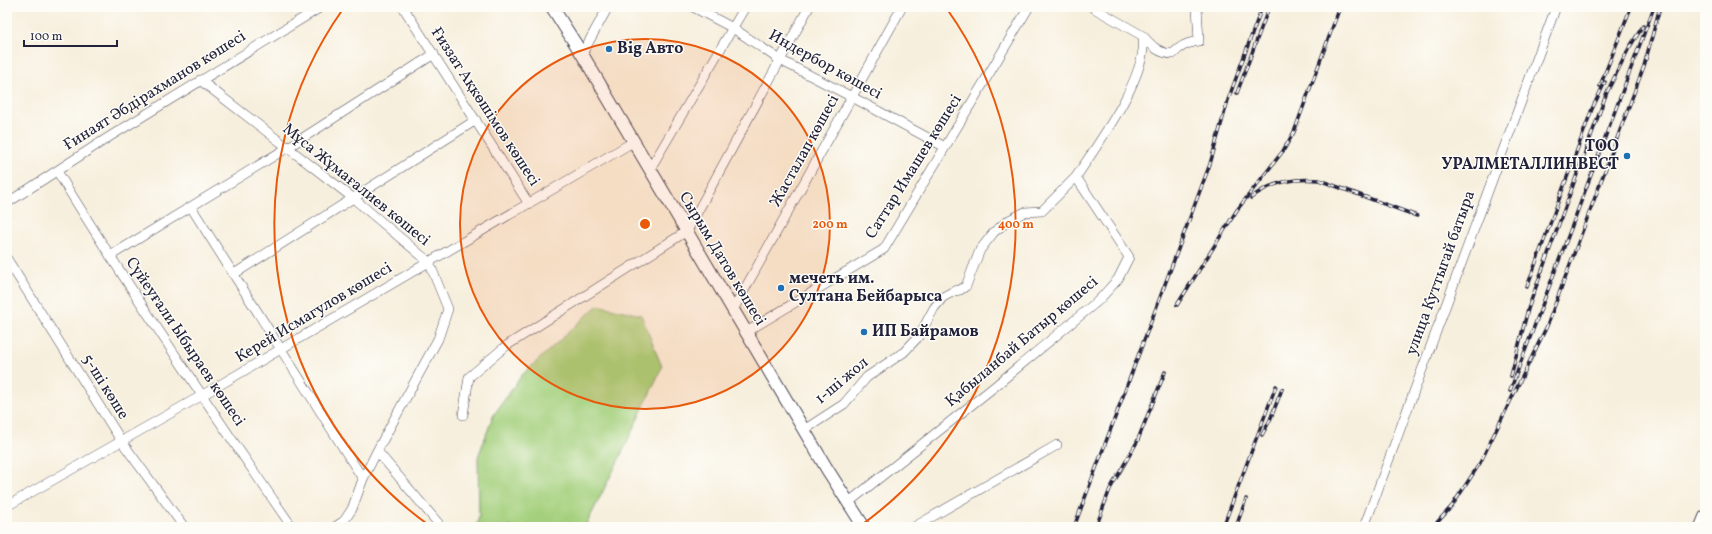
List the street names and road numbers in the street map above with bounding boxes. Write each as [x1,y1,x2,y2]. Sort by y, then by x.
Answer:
street label: Ғиззат Ақкөшімов көшесi [425,23,545,191]
street label: Индербор көшесі [764,25,886,105]
street label: Ғинаят Әбдірахманов көшесі [60,26,251,156]
street label: Саттар Имашев көшесі [861,90,968,243]
street label: Жасталап көшесі [765,91,845,211]
street label: Мұса Жұмағалиев көшесі [278,118,435,252]
street label: Сырым Датов көшесі [673,188,771,330]
street label: улица Куттыгай батыра [1401,188,1481,358]
street label: Сүйеуғали Ыбыраев көшесi [120,253,250,431]
street label: Керей Исмагулов көшесі [232,257,397,369]
street label: Қабыланбай Батыр көшесі [941,271,1103,413]
street label: 5-шi көше [76,350,134,424]
street label: 1-ші жол [811,352,874,410]

